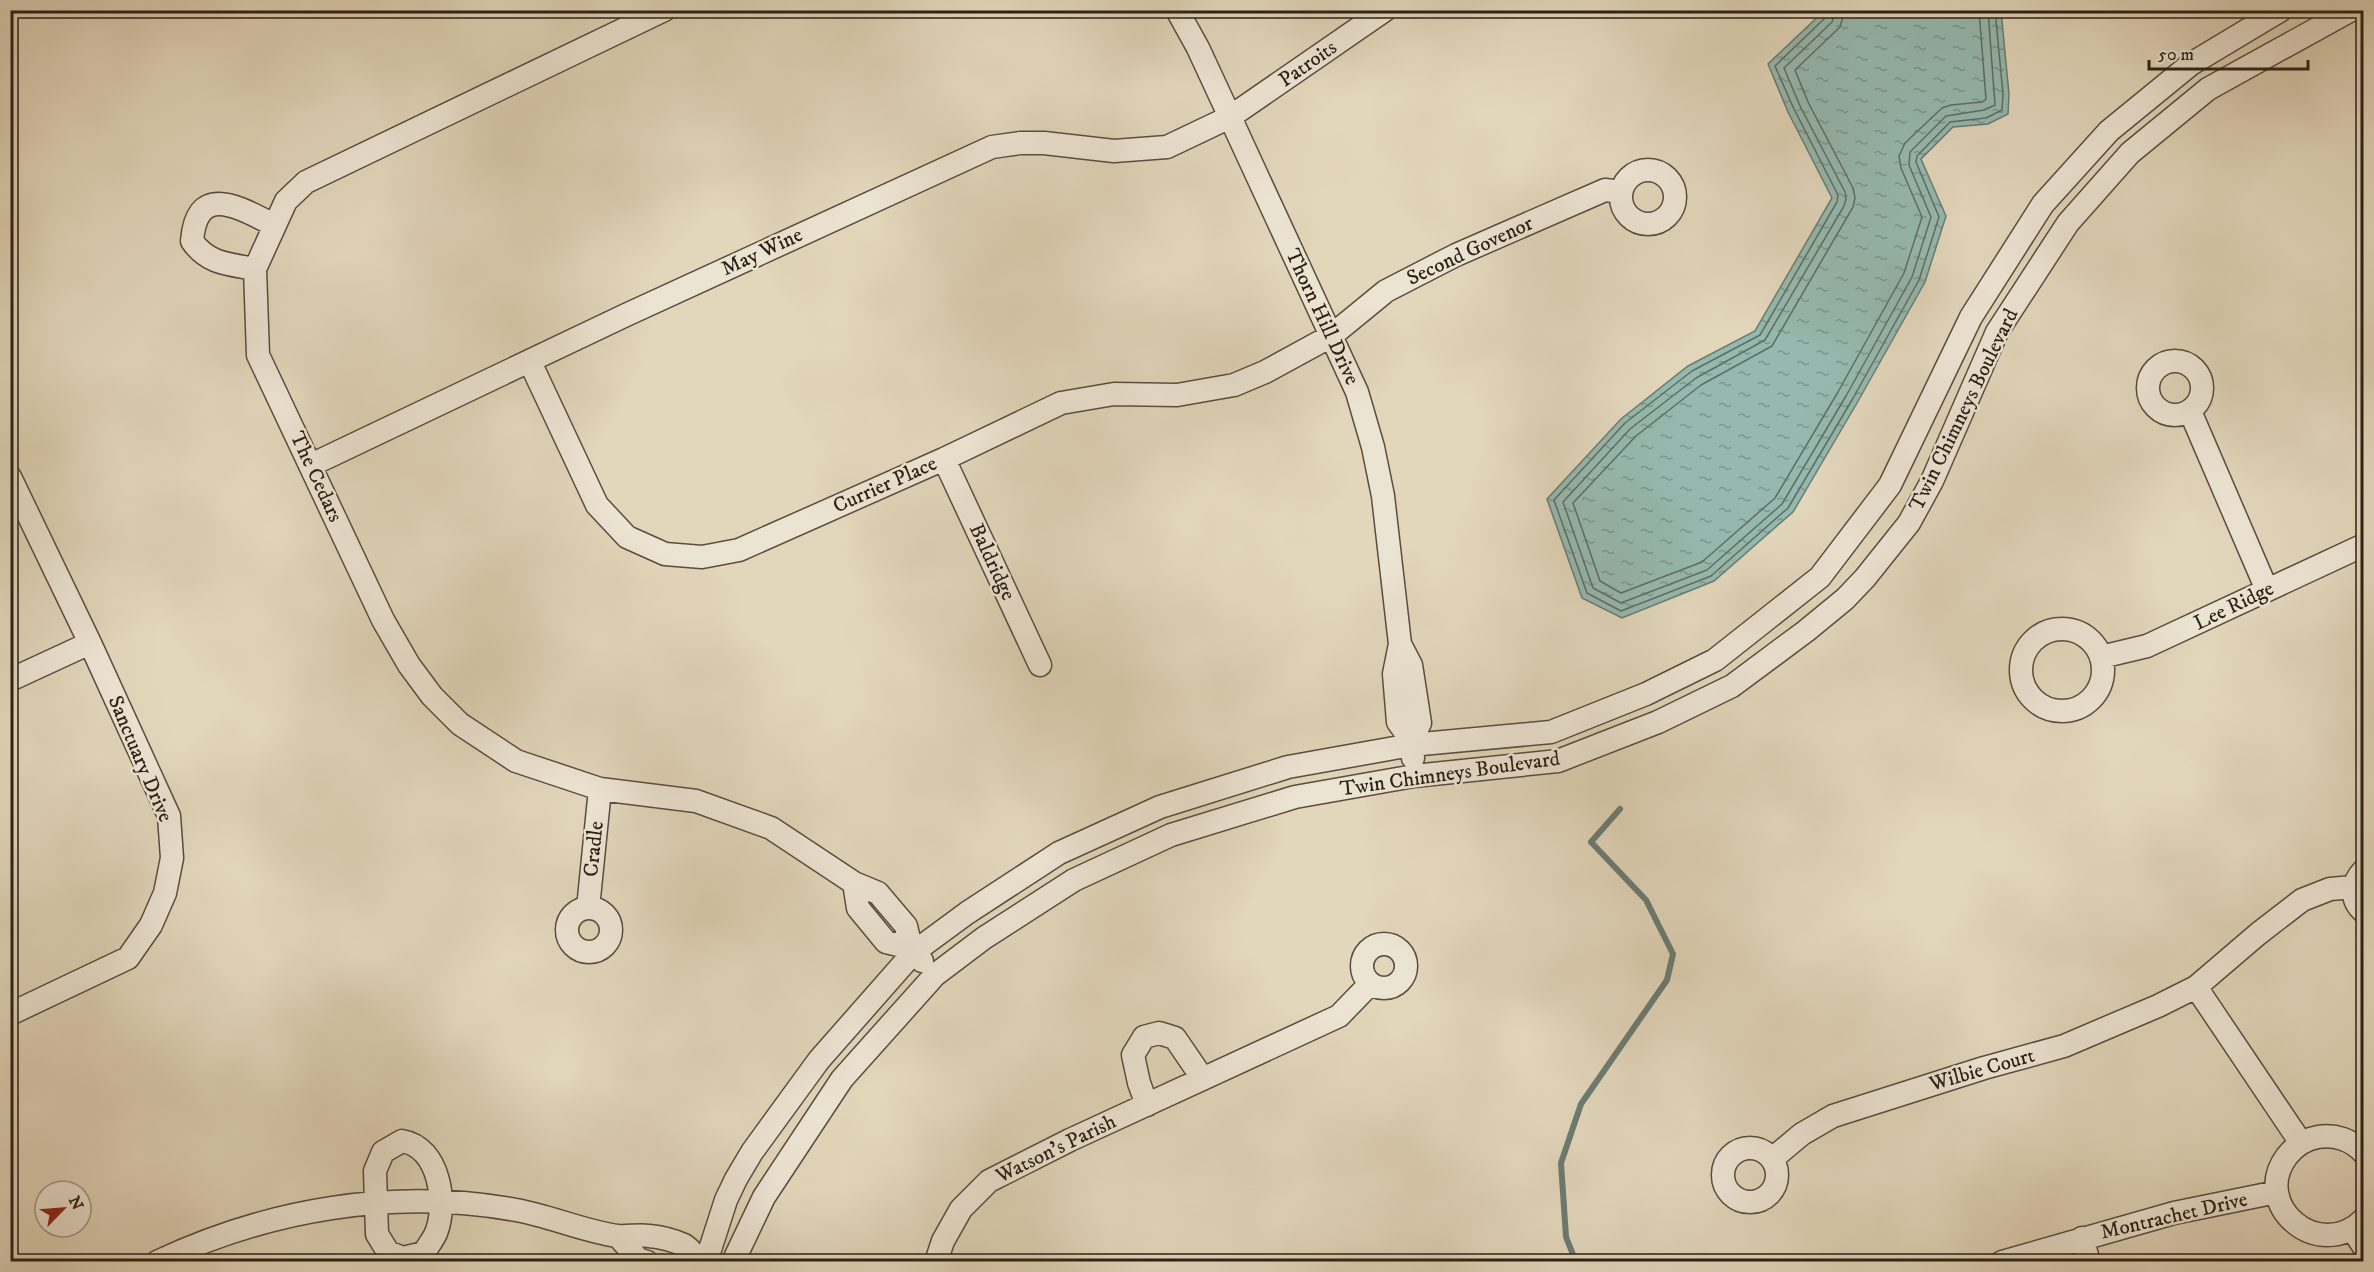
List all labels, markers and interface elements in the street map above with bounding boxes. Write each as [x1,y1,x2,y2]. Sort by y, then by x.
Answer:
scale bar [2149,33,2308,71]
street label: Patroits [1274,35,1342,93]
text: 50 m [2158,44,2194,66]
street label: Second Govenor [1403,210,1538,292]
street label: May Wine [717,222,807,282]
street label: Thorn Hill Drive [1279,245,1365,389]
street label: Twin Chimneys Boulevard [1904,304,2025,515]
street label: The Cedars [284,428,348,526]
street label: Currier Place [829,450,941,519]
street label: Baldridge [963,520,1021,605]
street label: Lee Ridge [2190,575,2279,636]
street label: Sanctuary Drive [102,692,178,826]
street label: Twin Chimneys Boulevard [1338,746,1562,802]
street label: Cradle [578,819,610,878]
street label: Wilbie Court [1925,1043,2038,1098]
street label: Watson's Parish [991,1109,1120,1190]
north arrow [33,1179,93,1239]
street label: Montrachet Drive [2098,1186,2250,1246]
text: N [64,1193,88,1213]

